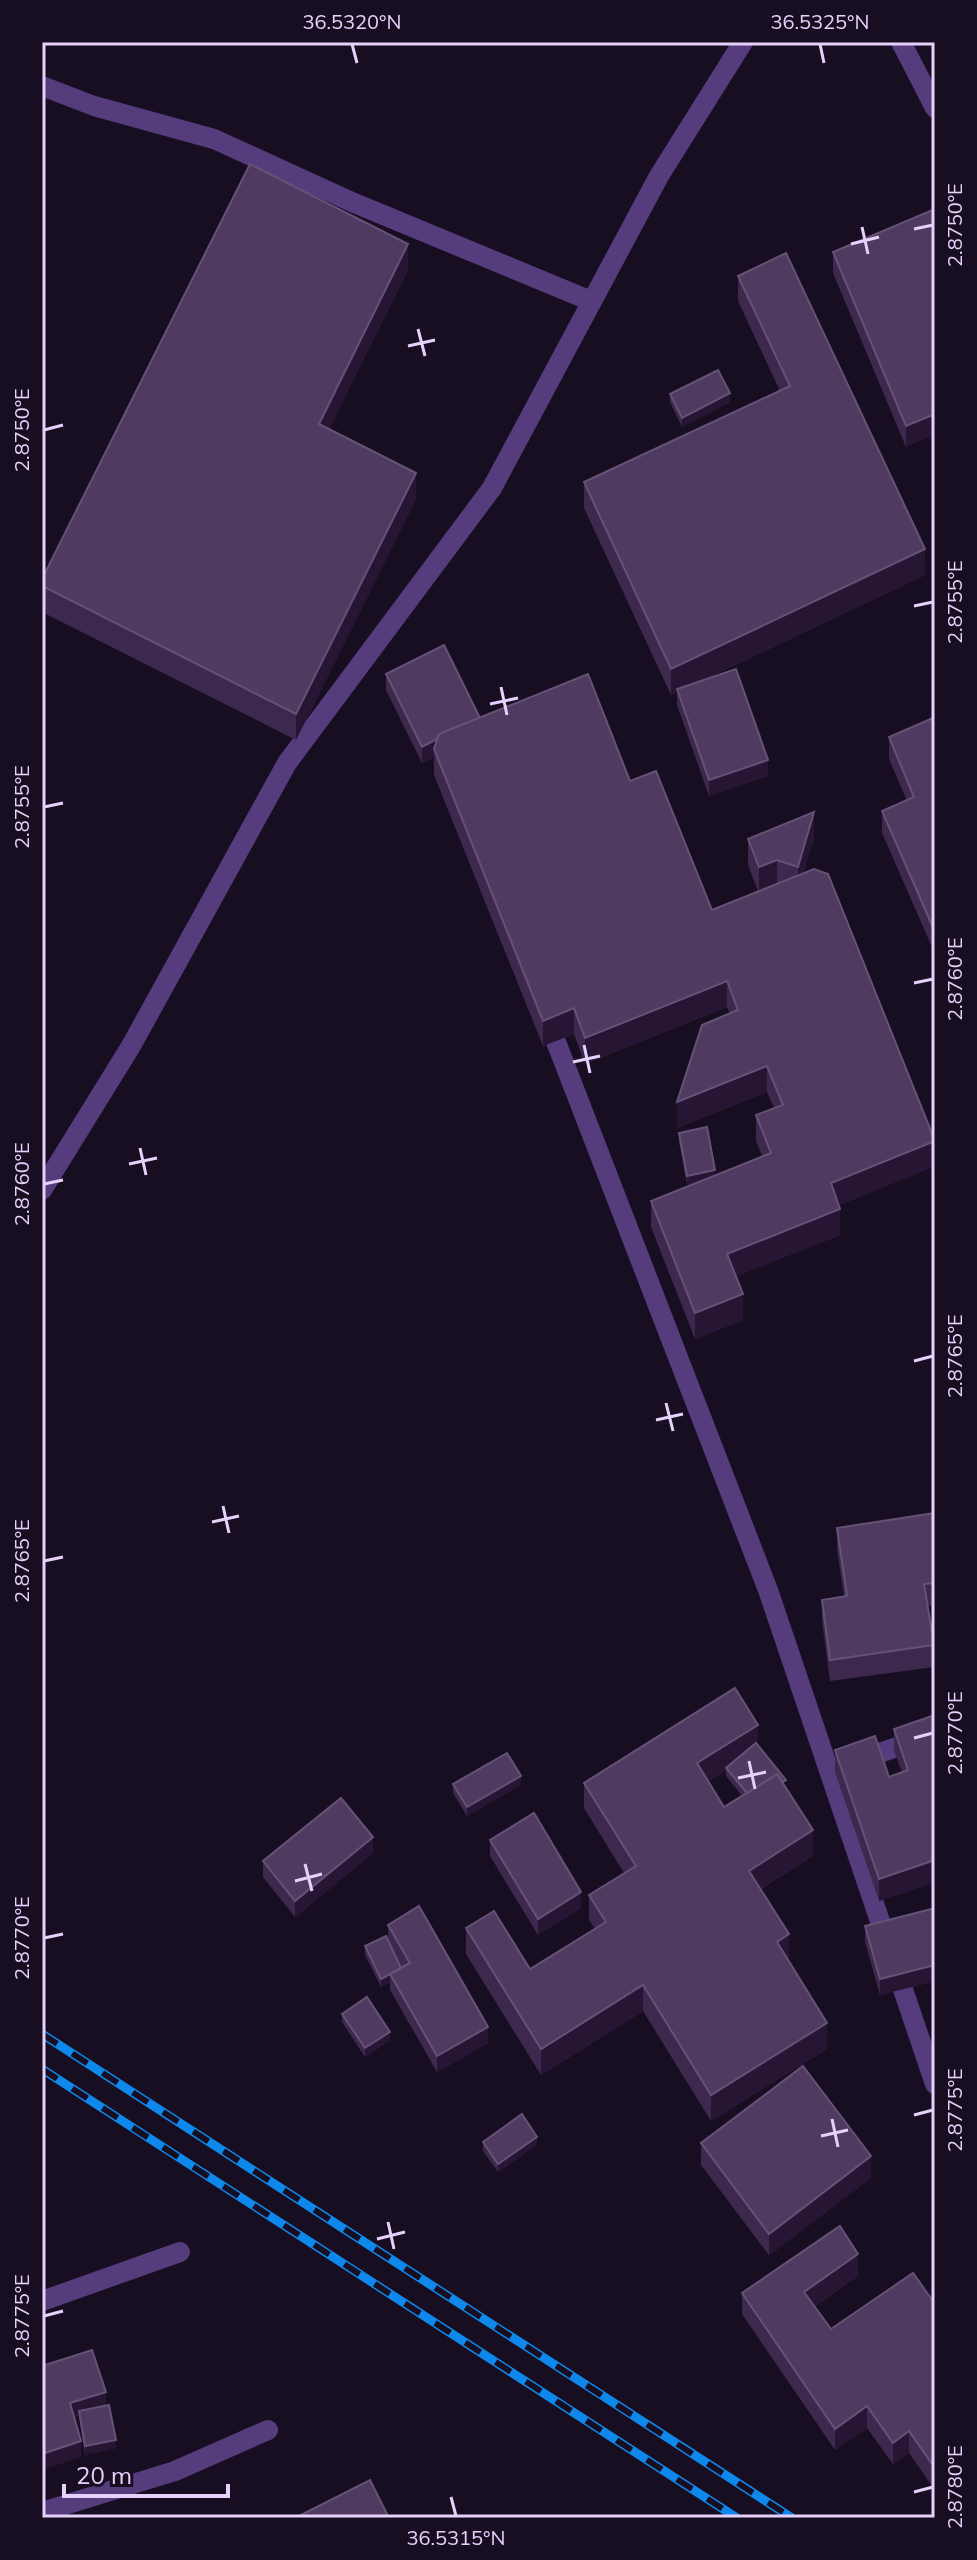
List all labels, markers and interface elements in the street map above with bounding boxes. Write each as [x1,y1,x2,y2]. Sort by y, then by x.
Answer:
text: 36.5320°N [303,9,401,34]
text: 36.5325°N [771,9,869,34]
text: 2.8750°E [942,183,967,267]
text: 2.8750°E [9,388,34,472]
text: 2.8755°E [942,560,967,644]
text: 2.8755°E [9,765,34,849]
text: 2.8760°E [942,937,967,1021]
text: 2.8760°E [9,1142,34,1226]
text: 2.8765°E [942,1314,967,1398]
text: 2.8765°E [9,1519,34,1603]
text: 2.8770°E [942,1691,967,1775]
text: 2.8770°E [9,1896,34,1980]
text: 2.8775°E [942,2068,967,2152]
text: 2.8775°E [9,2274,34,2358]
text: 2.8780°E [942,2445,967,2529]
scale bar [64,2448,228,2498]
text: 20 m [76,2460,132,2490]
text: 36.5315°N [407,2525,505,2550]

